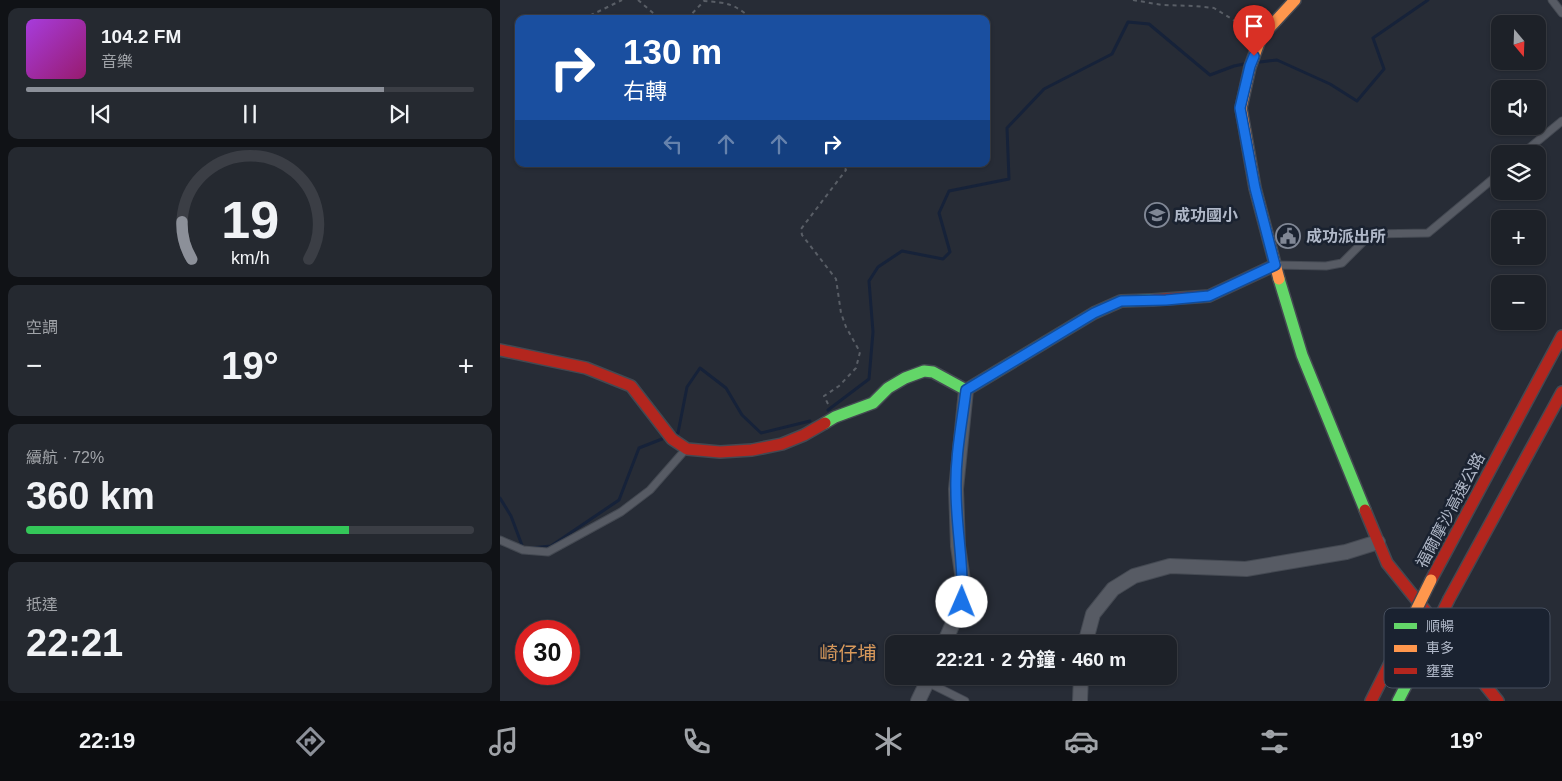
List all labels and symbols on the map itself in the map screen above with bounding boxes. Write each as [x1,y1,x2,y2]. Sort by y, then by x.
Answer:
pin [1233,5,1275,56]
north arrow [1491,15,1546,70]
school or university icon: 成功國小 [1144,202,1170,228]
place label: 成功國小 [1174,206,1238,224]
public building icon: 成功派出所 [1275,223,1301,249]
place label: 成功派出所 [1306,227,1386,245]
street label: 福爾摩沙高速公路 [1413,450,1488,571]
position arrow [935,575,987,627]
legend [1384,608,1550,688]
text: 順暢 [1426,618,1454,634]
speed limit sign: 30 [515,620,580,685]
text: 車多 [1426,640,1454,656]
district label: 崎仔埔 [819,643,877,664]
text: 壅塞 [1426,663,1454,679]

